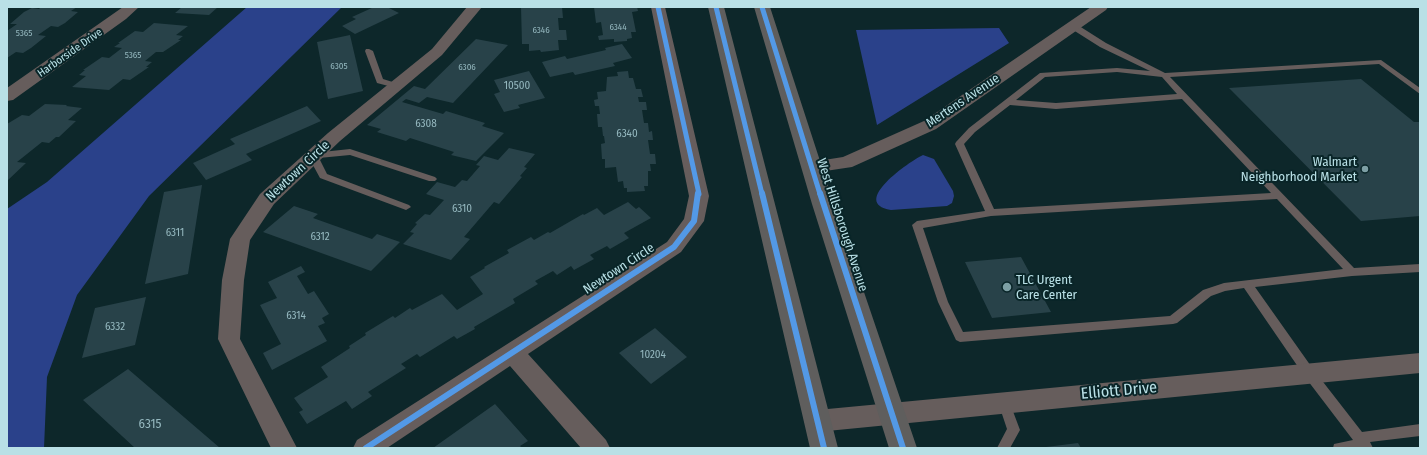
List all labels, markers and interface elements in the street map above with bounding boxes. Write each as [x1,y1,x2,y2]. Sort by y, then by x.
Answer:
house number: 6344 [609,22,627,32]
house number: 6346 [532,25,550,35]
street label: Harborside Drive [35,26,105,80]
house number: 5365 [16,28,32,38]
house number: 5365 [125,50,141,60]
house number: 6305 [330,61,348,71]
house number: 6306 [458,62,476,72]
street label: Mertens Avenue [923,71,1003,131]
house number: 10500 [504,79,530,93]
house number: 6308 [415,117,437,131]
house number: 6340 [616,127,638,141]
street label: Newtown Circle [263,137,333,205]
place label: Walmart Neighborhood Market [1241,154,1357,185]
street label: West Hillsborough Avenue [813,156,871,294]
marker: Walmart Neighborhood Market [1360,164,1370,174]
house number: 6310 [452,202,472,216]
house number: 6311 [166,226,184,240]
house number: 6312 [310,230,330,244]
street label: Newtown Circle [581,240,657,298]
place label: TLC Urgent Care Center [1016,272,1077,303]
marker: TLC Urgent Care Center [1001,281,1013,293]
house number: 6314 [286,309,306,323]
house number: 6332 [105,320,125,334]
house number: 10204 [640,348,666,362]
street label: Elliott Drive [1080,378,1158,404]
house number: 6315 [139,416,161,432]

